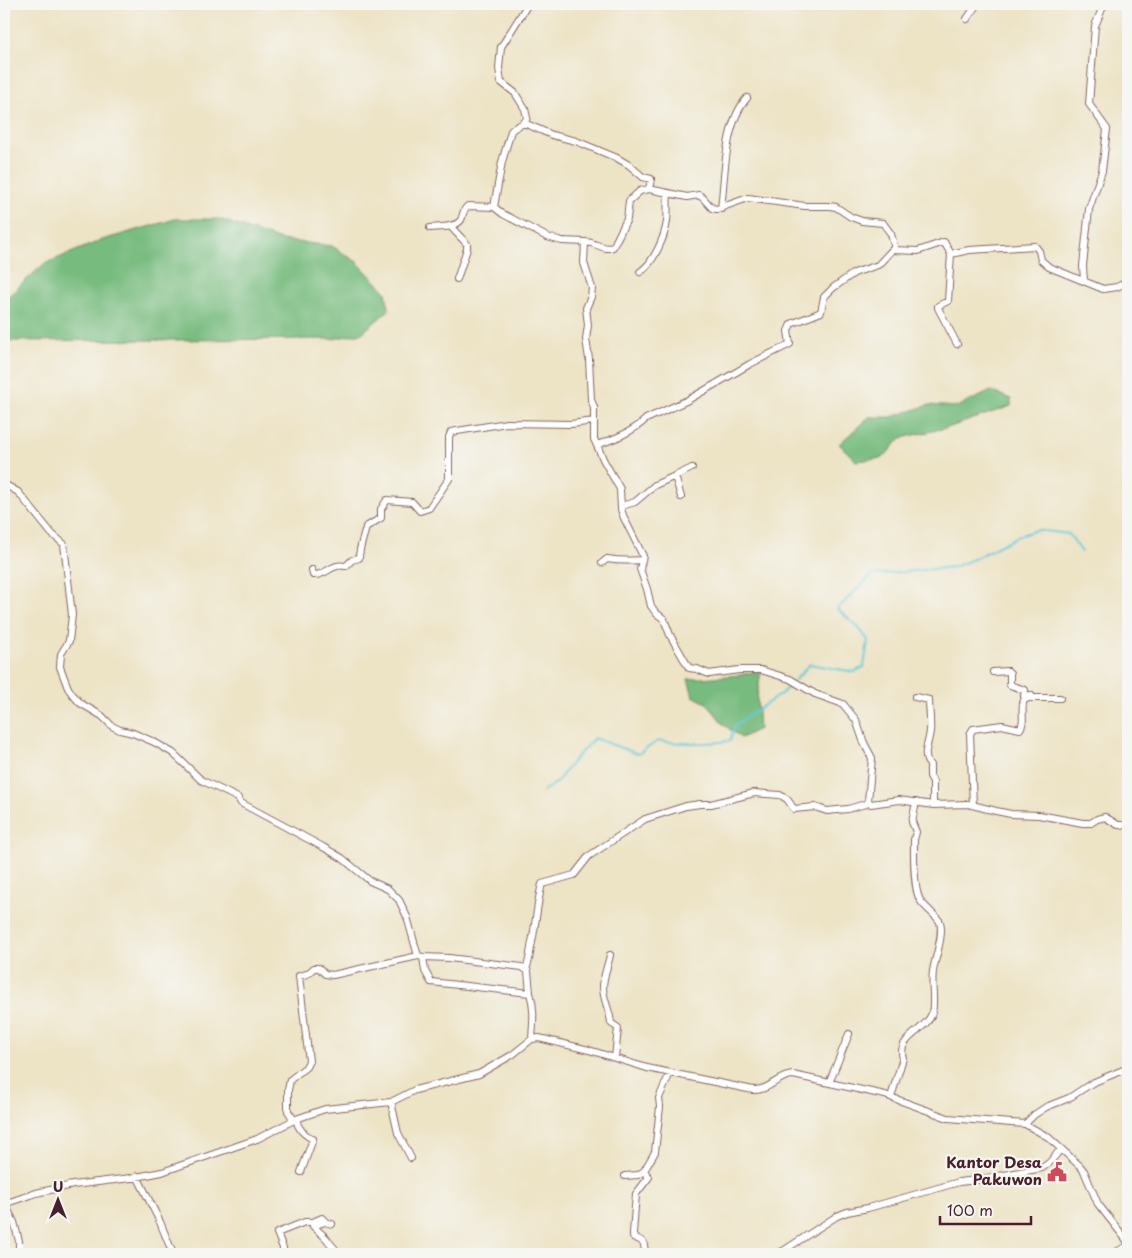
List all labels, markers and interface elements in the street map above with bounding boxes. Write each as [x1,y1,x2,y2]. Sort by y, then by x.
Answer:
place label: Kantor Desa Pakuwon [946,1150,1042,1190]
public building icon: Kantor Desa Pakuwon [1046,1161,1068,1183]
north arrow [32,1176,82,1226]
text: U [53,1176,63,1197]
scale bar [940,1193,1031,1225]
text: 100 m [947,1198,993,1221]

